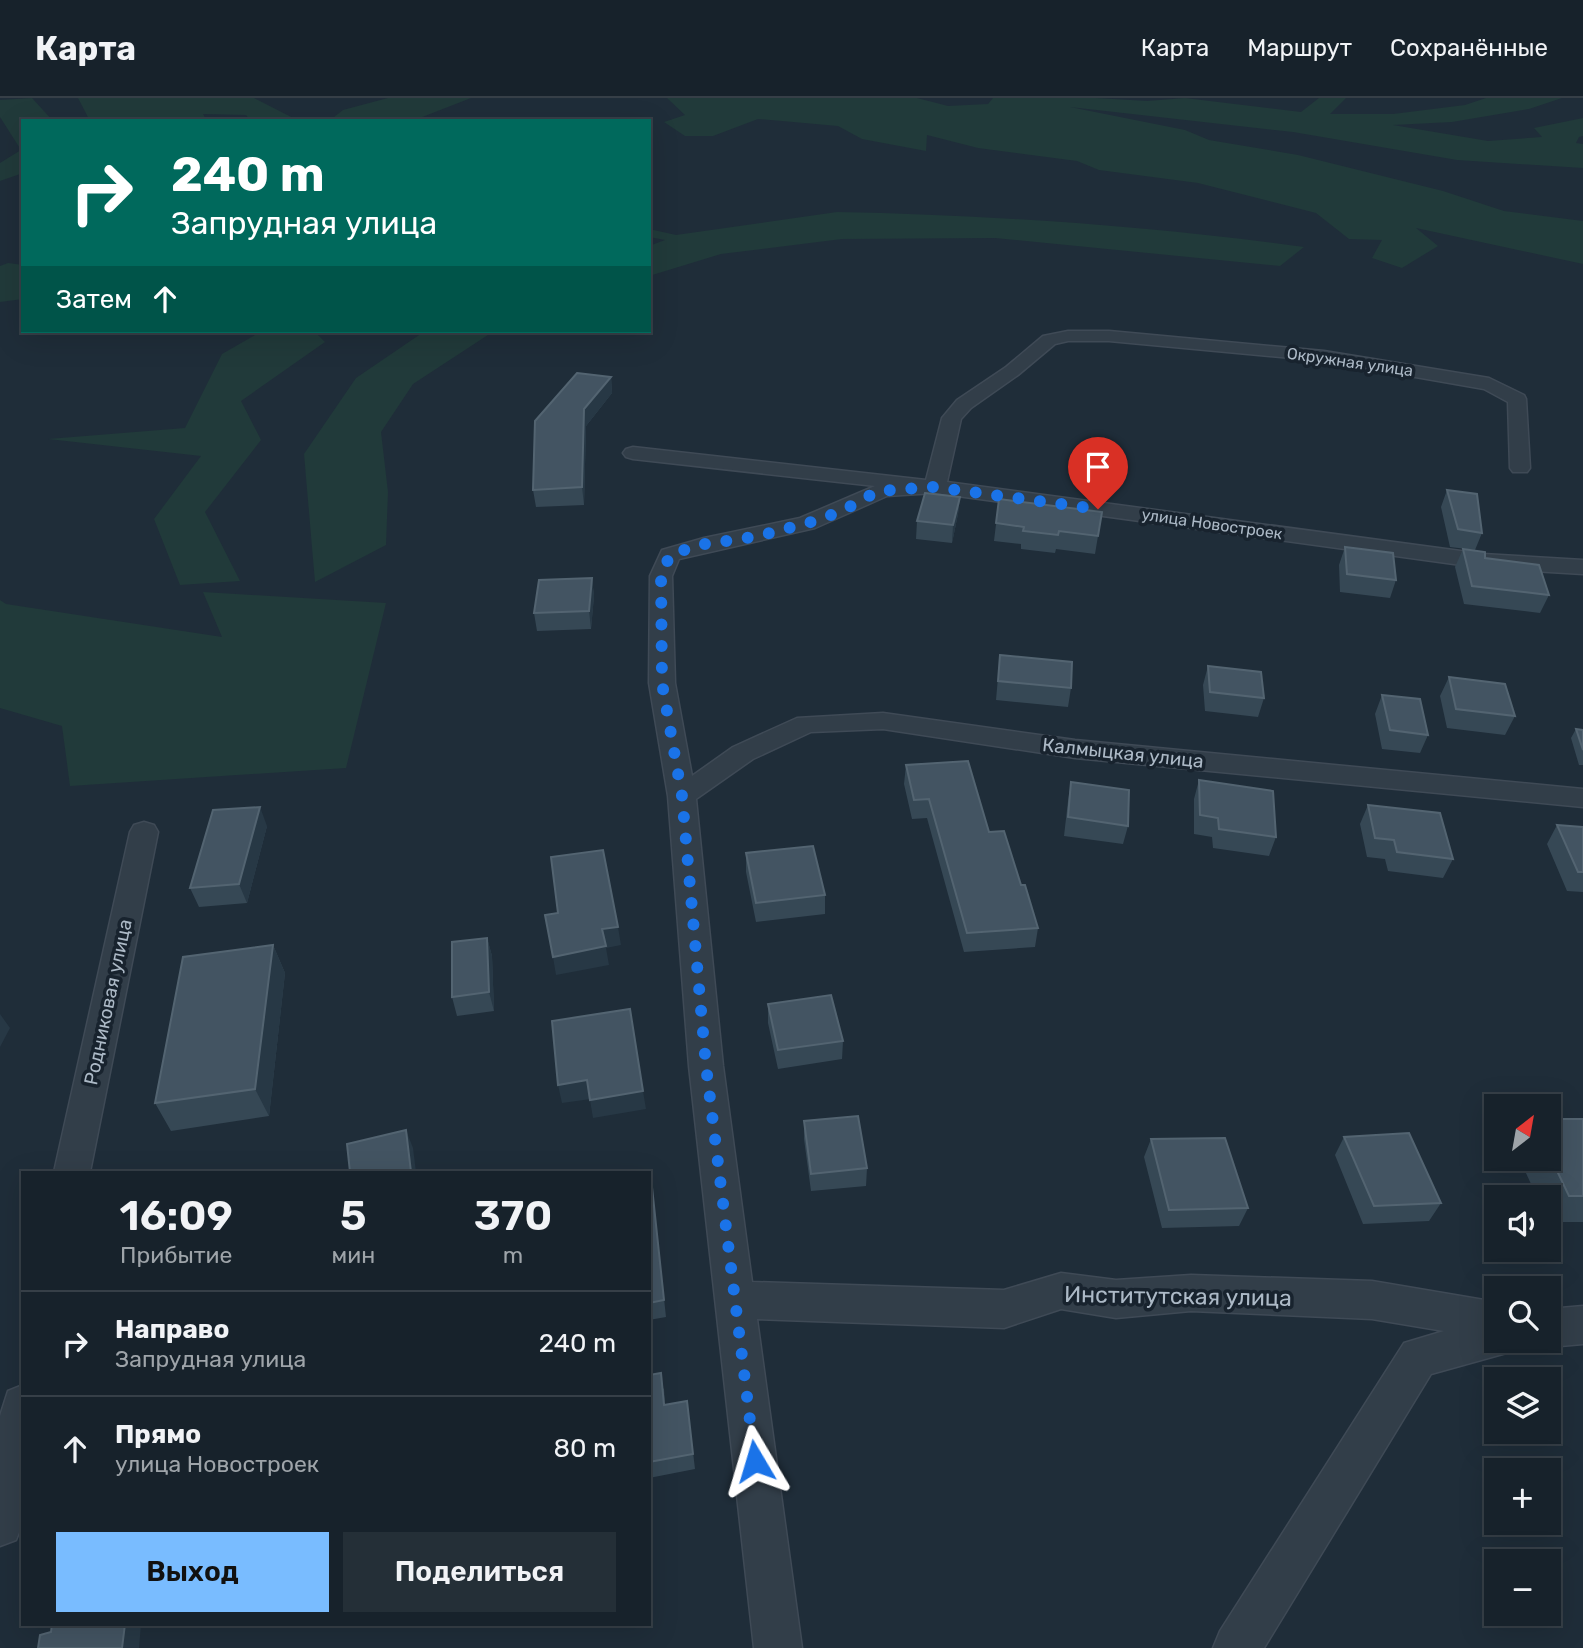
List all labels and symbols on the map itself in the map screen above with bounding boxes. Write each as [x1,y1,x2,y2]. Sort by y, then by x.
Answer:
street label: Окружная улица [1286,344,1414,380]
pin [1068,437,1128,509]
street label: улица Новостроек [1140,505,1284,543]
street label: Калмыцкая улица [1041,733,1205,773]
street label: Родниковая улица [79,917,137,1087]
north arrow [1484,1094,1561,1171]
street label: Институтская улица [1064,1280,1292,1312]
position arrow [718,1424,792,1498]

